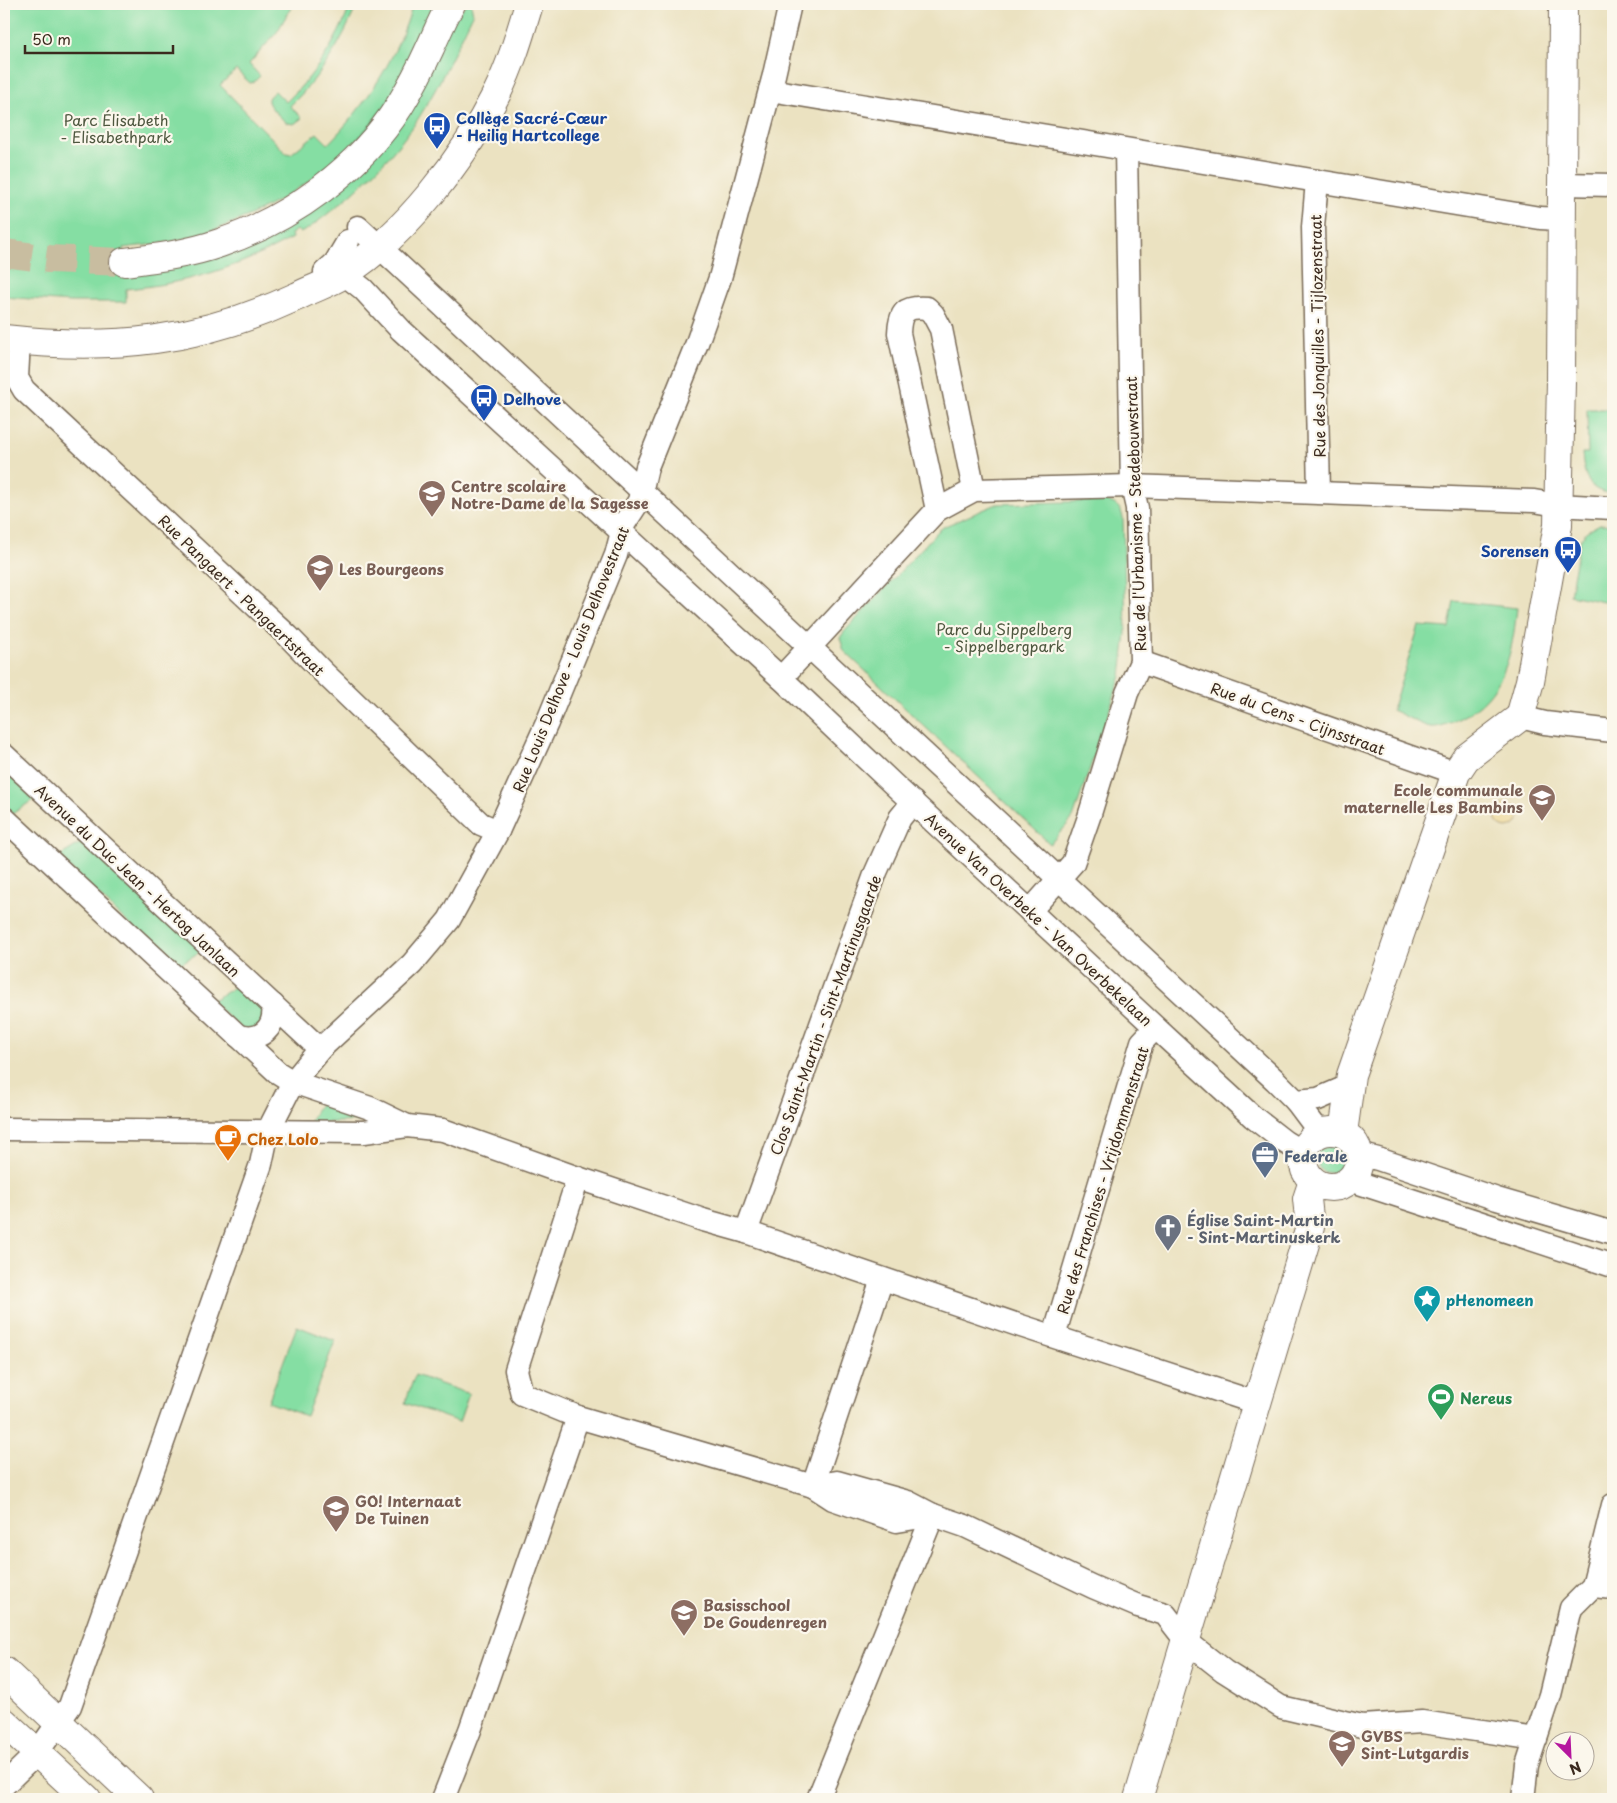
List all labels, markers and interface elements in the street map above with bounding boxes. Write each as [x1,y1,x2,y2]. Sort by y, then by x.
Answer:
scale bar [25,22,172,54]
text: 50 m [32,27,71,50]
place label: Collège Sacré-Cœur - Heilig Hartcollege [456,106,608,146]
park label: Parc Élisabeth - Elisabethpark [60,108,172,148]
bus stop icon: Collège Sacré-Cœur - Heilig Hartcollege [422,111,452,150]
street label: Rue des Jonquilles - Tijlozenstraat [1303,214,1331,458]
street label: Rue de l'Urbanisme - Stedebouwstraat [1119,376,1151,652]
bus stop icon: Delhove [469,383,499,422]
place label: Delhove [503,387,561,410]
place label: Centre scolaire Notre-Dame de la Sagesse [451,474,649,514]
school or university icon: Centre scolaire Notre-Dame de la Sagesse [417,479,447,518]
street label: Rue Pangaert - Pangaertstraat [154,509,330,681]
street label: Rue Louis Delhove - Louis Delhovestraat [506,523,634,795]
bus stop icon: Sorensen [1553,535,1583,574]
place label: Sorensen [1481,539,1549,562]
school or university icon: Les Bourgeons [305,553,335,592]
place label: Les Bourgeons [339,557,444,580]
park label: Parc du Sippelberg - Sippelbergpark [936,617,1072,657]
street label: Rue du Cens - Cijnsstraat [1208,676,1388,760]
street label: Avenue du Duc Jean - Hertog Janlaan [30,778,246,982]
place label: Ecole communale maternelle Les Bambins [1344,778,1524,818]
school or university icon: Ecole communale maternelle Les Bambins [1527,783,1557,822]
street label: Avenue Van Overbeke - Van Overbekelaan [920,807,1158,1031]
street label: Clos Saint-Martin - Sint-Martinusgaarde [763,872,887,1158]
street label: Rue des Franchises - Vrijdommenstraat [1050,1043,1154,1317]
cafe icon: Chez Lolo [213,1123,243,1162]
place label: Chez Lolo [247,1127,318,1150]
office icon: Federale [1250,1140,1280,1179]
place label: Federale [1284,1144,1348,1167]
place label: Église Saint-Martin - Sint-Martinuskerk [1187,1208,1341,1248]
church icon: Église Saint-Martin - Sint-Martinuskerk [1153,1213,1183,1252]
place icon: pHenomeen [1412,1284,1442,1323]
place label: pHenomeen [1446,1288,1534,1311]
sports icon: Nereus [1426,1382,1456,1421]
place label: Nereus [1460,1386,1512,1409]
place label: GO! Internaat De Tuinen [355,1489,461,1529]
school or university icon: GO! Internaat De Tuinen [321,1494,351,1533]
place label: Basisschool De Goudenregen [703,1593,827,1633]
school or university icon: Basisschool De Goudenregen [669,1598,699,1637]
place label: GVBS Sint-Lutgardis [1361,1724,1469,1764]
school or university icon: GVBS Sint-Lutgardis [1327,1729,1357,1768]
north arrow [1544,1730,1594,1780]
text: N [1566,1756,1585,1780]

